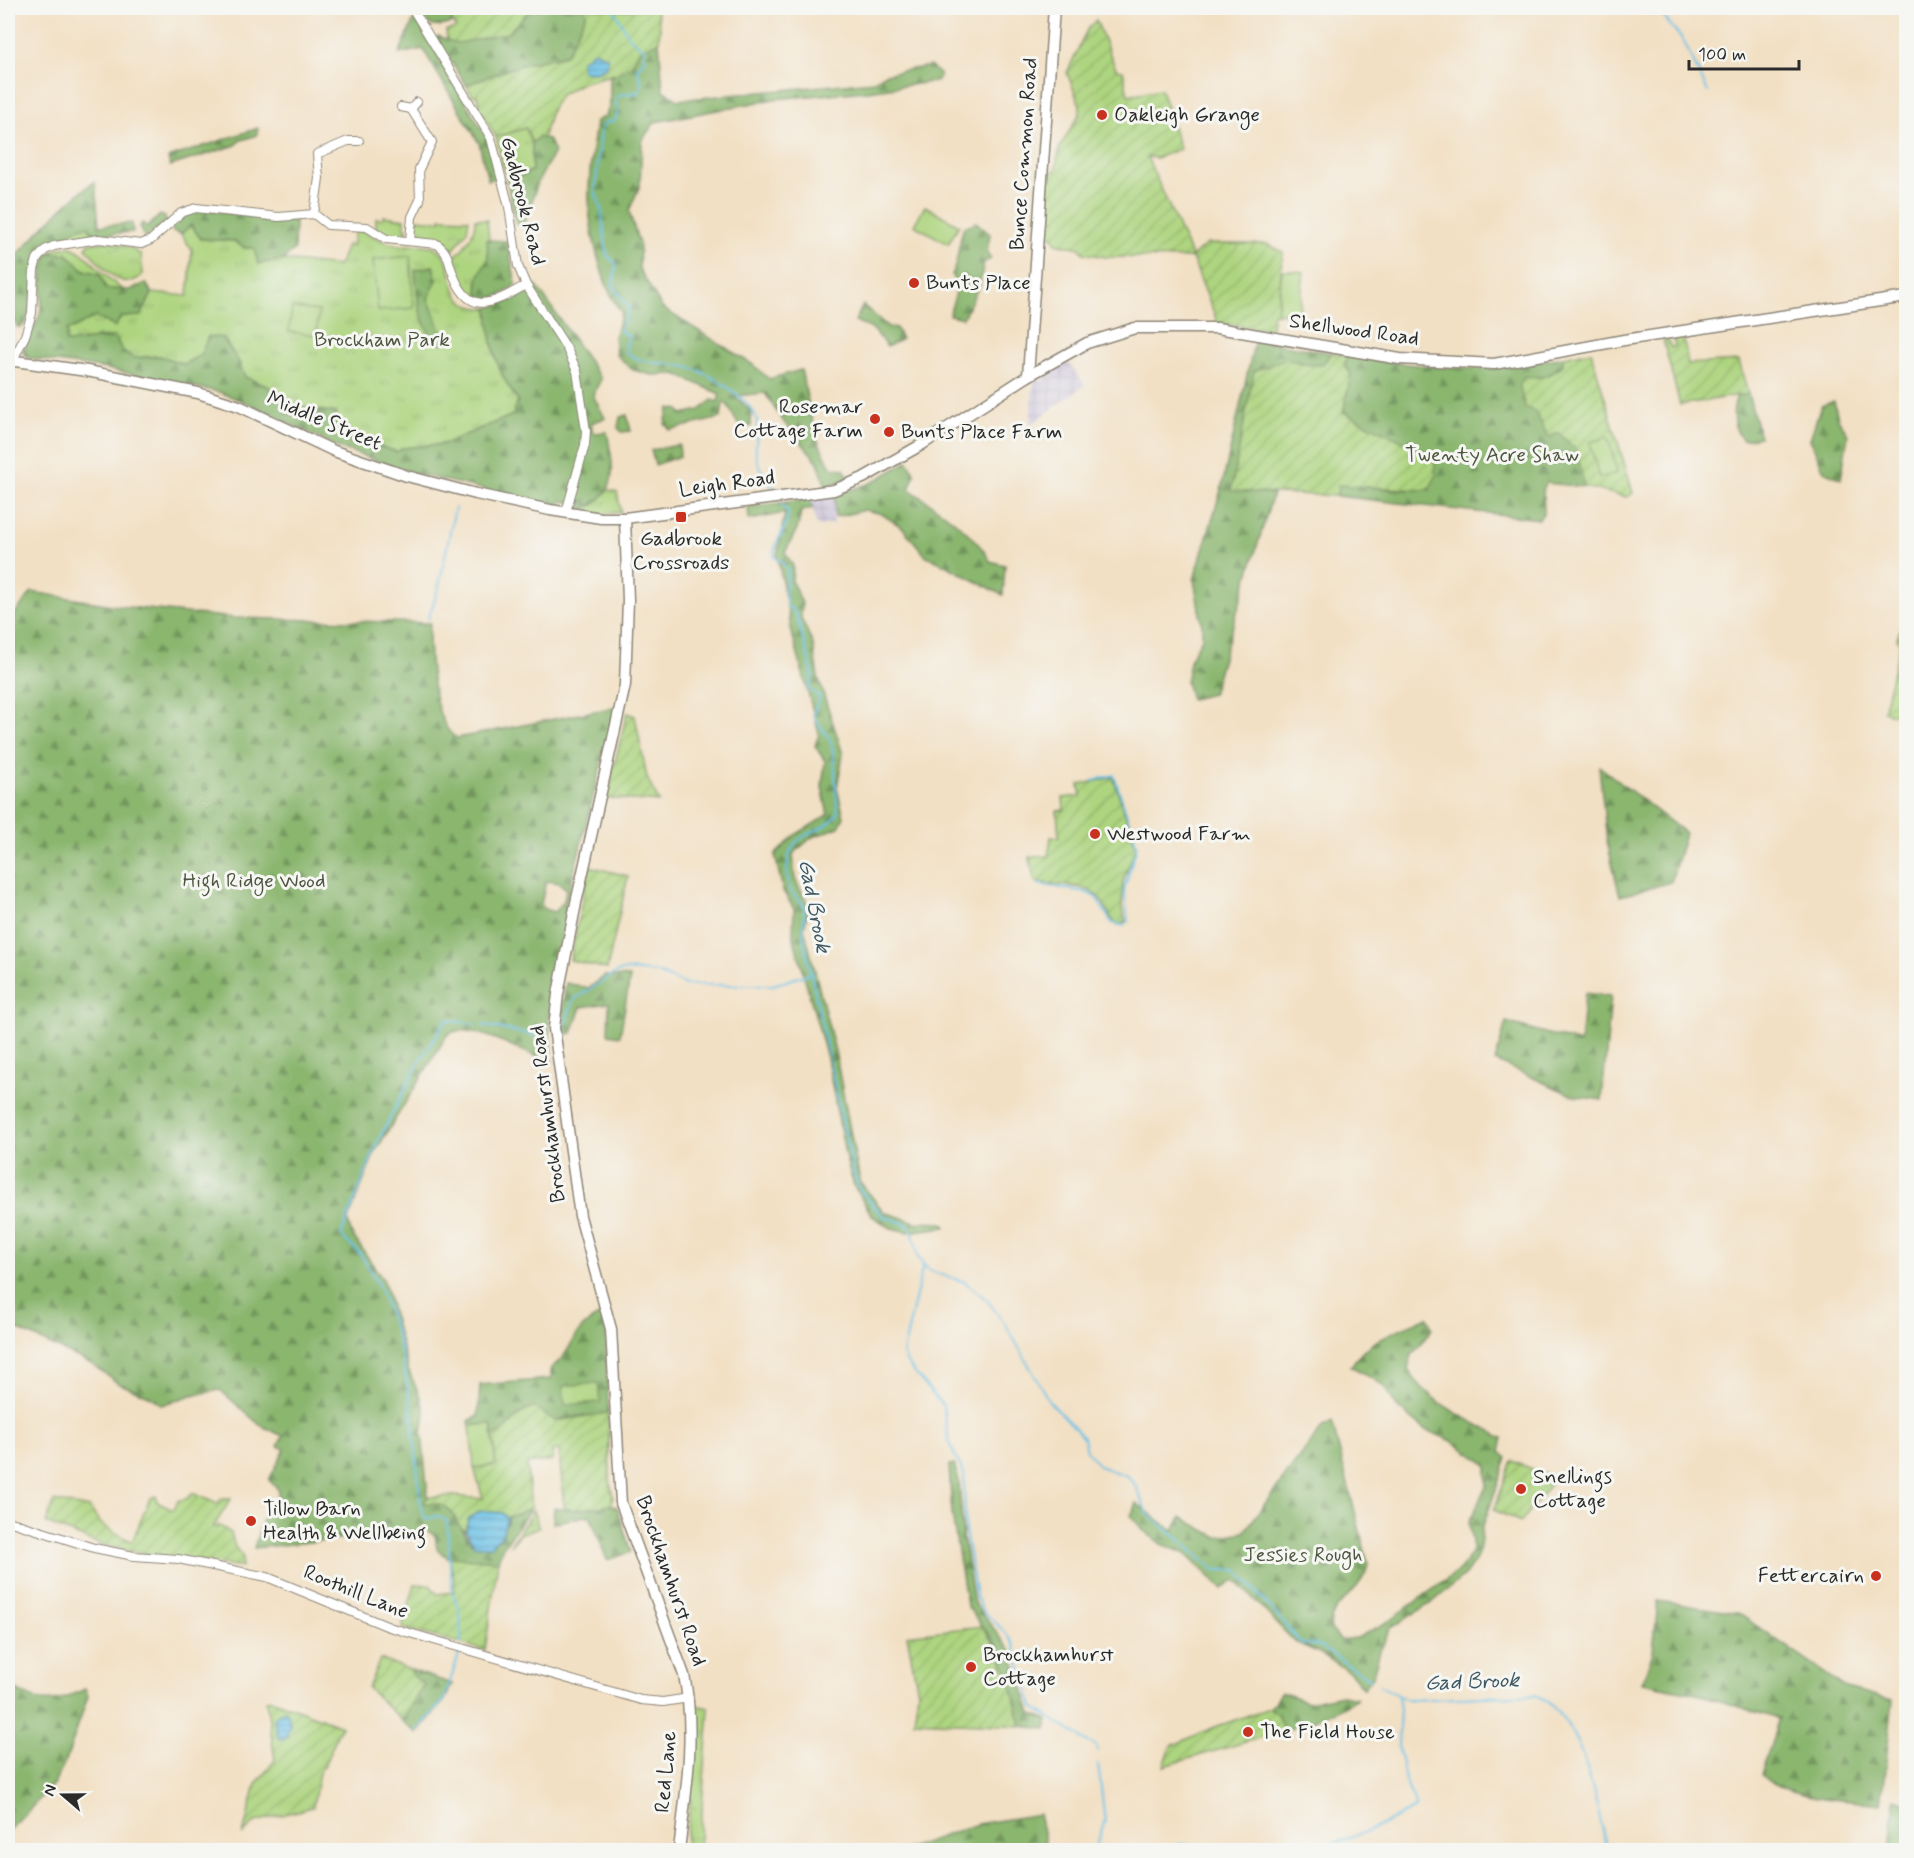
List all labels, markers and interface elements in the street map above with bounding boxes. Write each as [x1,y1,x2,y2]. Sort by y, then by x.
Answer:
scale bar [1689,33,1798,71]
text: 100 m [1698,43,1746,67]
street label: Bunce Common Road [1003,57,1045,251]
place label: Oakleigh Grange [1114,101,1260,130]
marker: Oakleigh Grange [1095,108,1109,122]
street label: Gadbrook Road [494,134,552,268]
place label: Bunts Place [926,269,1031,297]
marker: Bunts Place [907,276,921,290]
street label: Shellwood Road [1287,307,1421,353]
park label: Brockham Park [314,326,450,354]
street label: Middle Street [262,384,386,458]
place label: Rosemar Cottage Farm [733,393,863,445]
marker: Rosemar Cottage Farm [868,412,882,426]
place label: Bunts Place Farm [901,418,1062,446]
marker: Bunts Place Farm [882,425,896,439]
park label: Twenty Acre Shaw [1405,441,1579,469]
street label: Leigh Road [677,463,777,505]
marker: Gadbrook Crossroads [674,510,688,524]
place label: Gadbrook Crossroads [633,525,729,577]
place label: Westwood Farm [1107,820,1251,848]
marker: Westwood Farm [1088,827,1102,841]
water label: Gad Brook [791,857,837,957]
park label: High Ridge Wood [182,867,326,897]
street label: Brockhamhurst Road [523,1024,573,1204]
place label: Snellings Cottage [1533,1463,1612,1515]
marker: Snellings Cottage [1514,1482,1528,1496]
street label: Brockhamhurst Road [629,1492,713,1670]
place label: Tillow Barn Health & Wellbeing [263,1495,426,1549]
marker: Tillow Barn Health & Wellbeing [244,1514,258,1528]
park label: Jessies Rough [1243,1541,1363,1570]
street label: Roothill Lane [299,1558,413,1626]
place label: Fettercairn [1758,1562,1864,1590]
marker: Fettercairn [1869,1569,1883,1583]
place label: Brockhamhurst Cottage [983,1641,1114,1693]
marker: Brockhamhurst Cottage [964,1660,978,1674]
water label: Gad Brook [1424,1666,1522,1698]
place label: The Field House [1260,1718,1395,1746]
marker: The Field House [1241,1725,1255,1739]
street label: Red Lane [648,1730,684,1814]
north arrow [33,1765,93,1825]
text: N [39,1782,62,1799]

